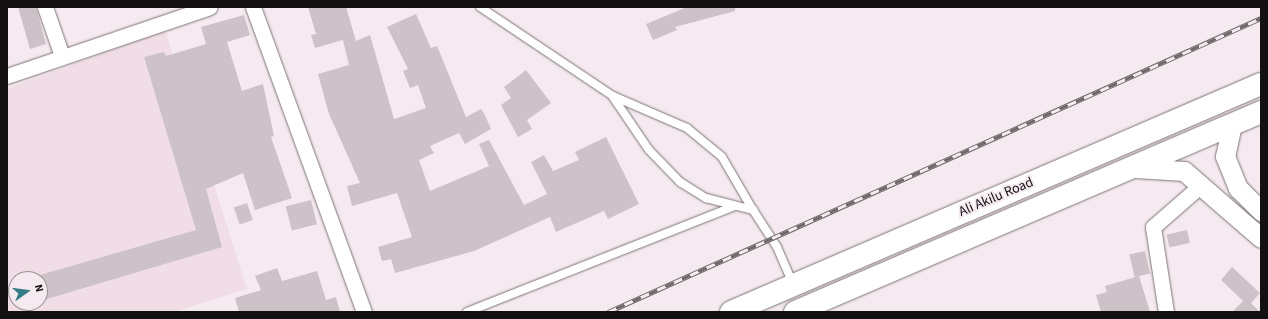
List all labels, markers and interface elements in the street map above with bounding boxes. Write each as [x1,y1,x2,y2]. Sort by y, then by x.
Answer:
street label: Ali Akilu Road [956,174,1036,220]
north arrow [8,271,48,311]
text: N [31,283,47,294]

